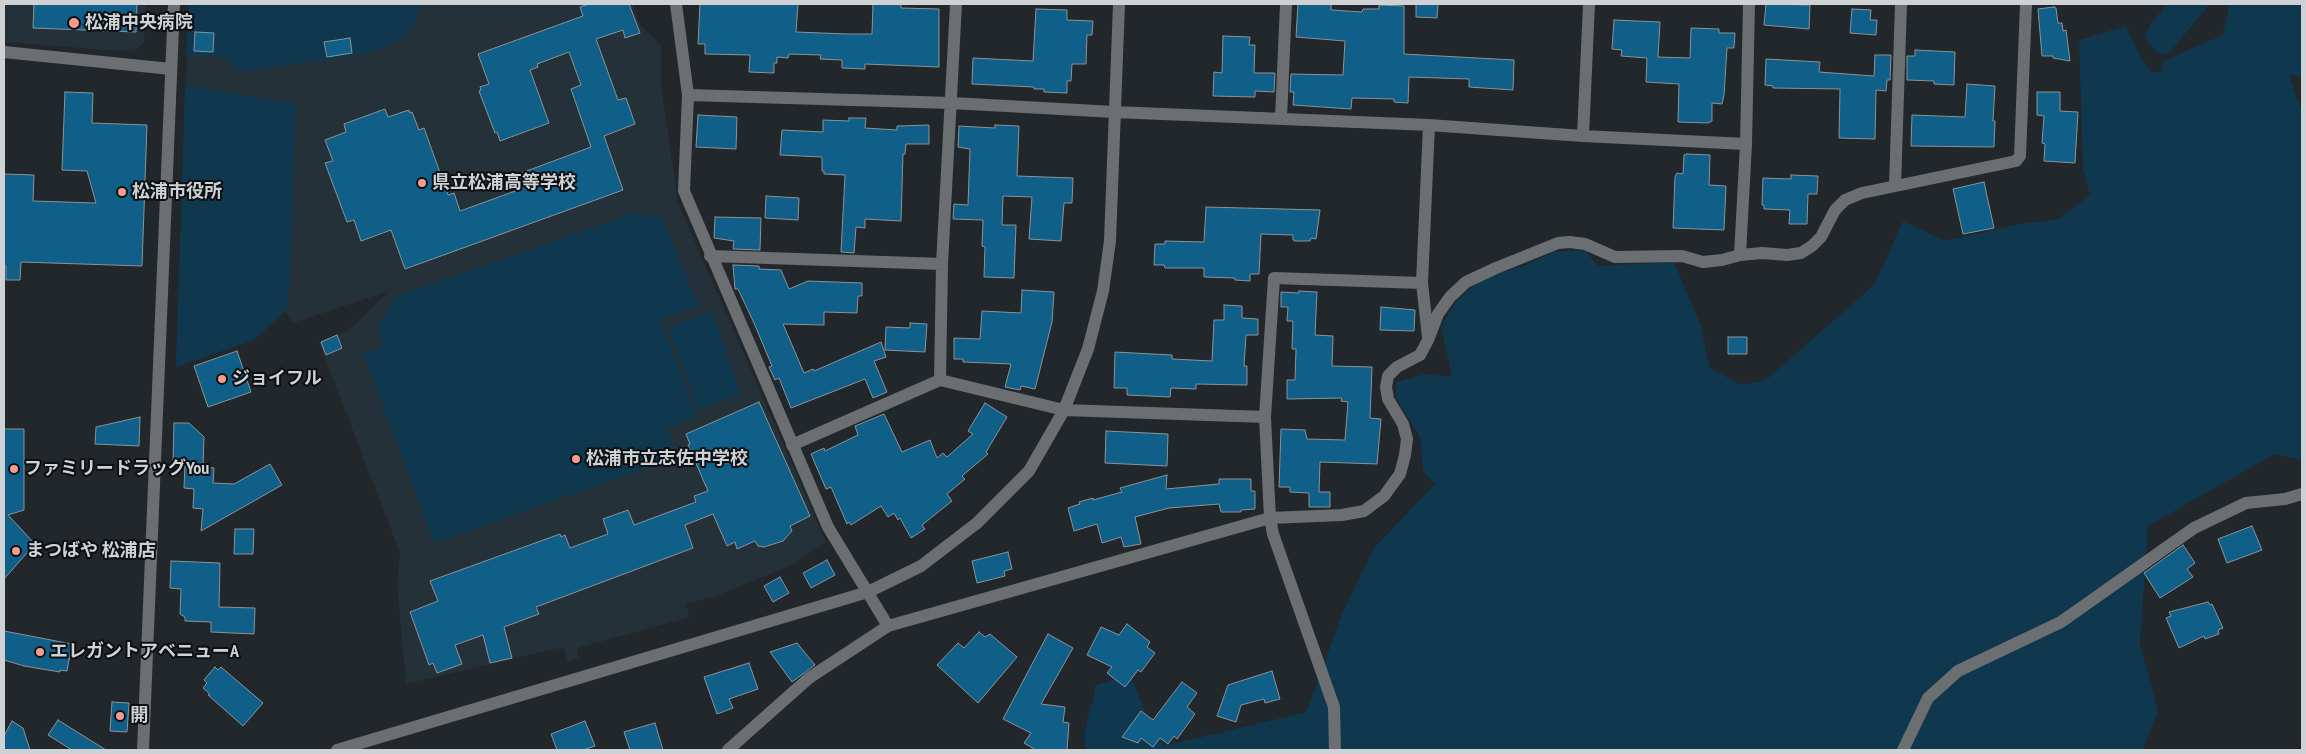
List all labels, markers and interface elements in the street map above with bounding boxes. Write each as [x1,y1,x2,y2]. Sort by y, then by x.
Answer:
place label: 松浦中央病院 [85,12,193,34]
marker: 松浦中央病院 [67,16,81,30]
place label: 県立松浦高等学校 [432,172,576,194]
marker: 県立松浦高等学校 [416,177,428,189]
place label: 松浦市役所 [132,181,222,203]
marker: 松浦市役所 [116,186,128,198]
place label: ジョイフル [232,368,322,390]
marker: ジョイフル [216,373,228,385]
place label: 松浦市立志佐中学校 [586,448,748,470]
marker: 松浦市立志佐中学校 [570,453,582,465]
place label: ファミリードラッグYou [24,458,209,480]
marker: ファミリードラッグYou [8,463,20,475]
place label: まつばや 松浦店 [26,540,156,562]
marker: まつばや 松浦店 [10,545,22,557]
place label: エレガントアベニューA [50,641,239,663]
marker: エレガントアベニューA [34,646,46,658]
place label: 開 [130,705,148,727]
marker: 開 [114,710,126,722]

